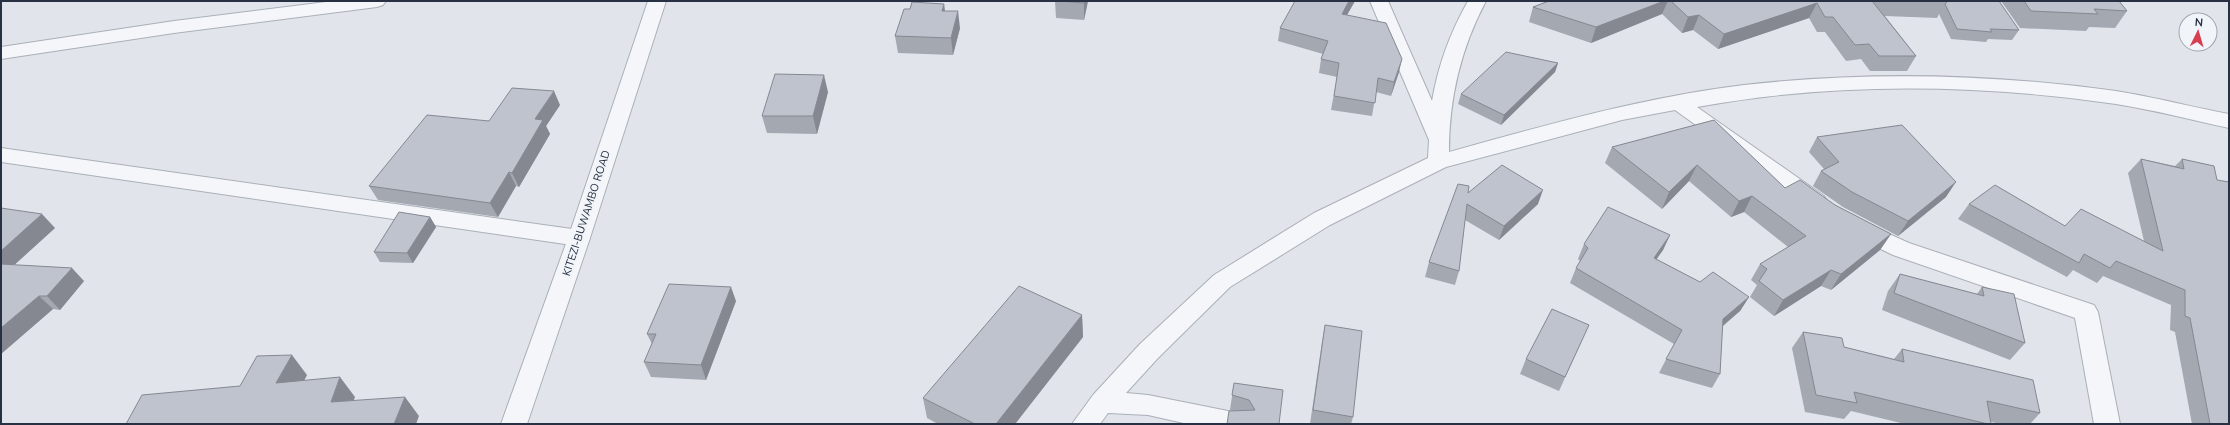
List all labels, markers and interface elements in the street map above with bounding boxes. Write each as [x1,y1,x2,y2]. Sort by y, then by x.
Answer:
north arrow [2178,12,2218,52]
text: N [2194,15,2204,30]
street label: KITEZI-BUWAMBO ROAD [559,148,614,278]

